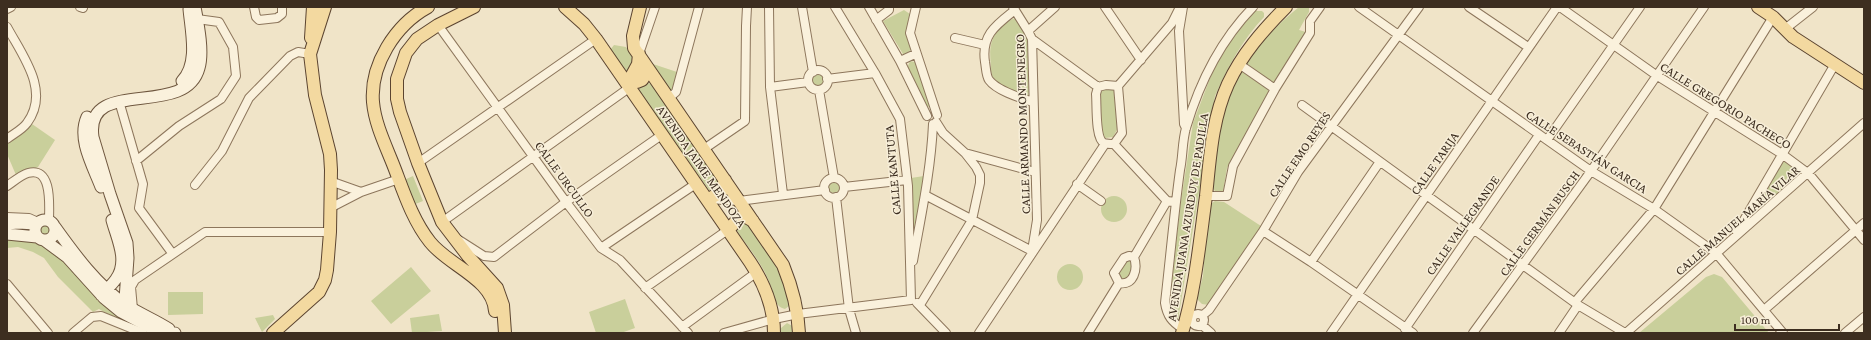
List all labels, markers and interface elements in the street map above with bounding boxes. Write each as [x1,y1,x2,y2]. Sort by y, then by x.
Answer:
street label: CALLE ARMANDO MONTENEGRO [1012,33,1033,214]
street label: CALLE GREGORIO PACHECO [1657,59,1794,152]
street label: AVENIDA JAIME MENDOZA [654,102,750,231]
street label: CALLE SEBASTIÁN GARCIA [1523,106,1651,197]
street label: CALLE EMO REYES [1265,108,1334,200]
street label: AVENIDA JUANA AZURDUY DE PADILLA [1164,111,1211,322]
street label: CALLE KANTUTA [881,124,904,215]
street label: CALLE TARIJA [1407,128,1462,198]
street label: CALLE URCULLO [532,138,597,221]
street label: CALLE MANUEL MARÍA VILAR [1672,162,1803,279]
street label: CALLE GERMÁN BUSCH [1496,168,1583,279]
street label: CALLE VALLEGRANDE [1422,172,1503,278]
scale bar [1735,306,1839,332]
text: 100 m [1741,313,1771,327]

